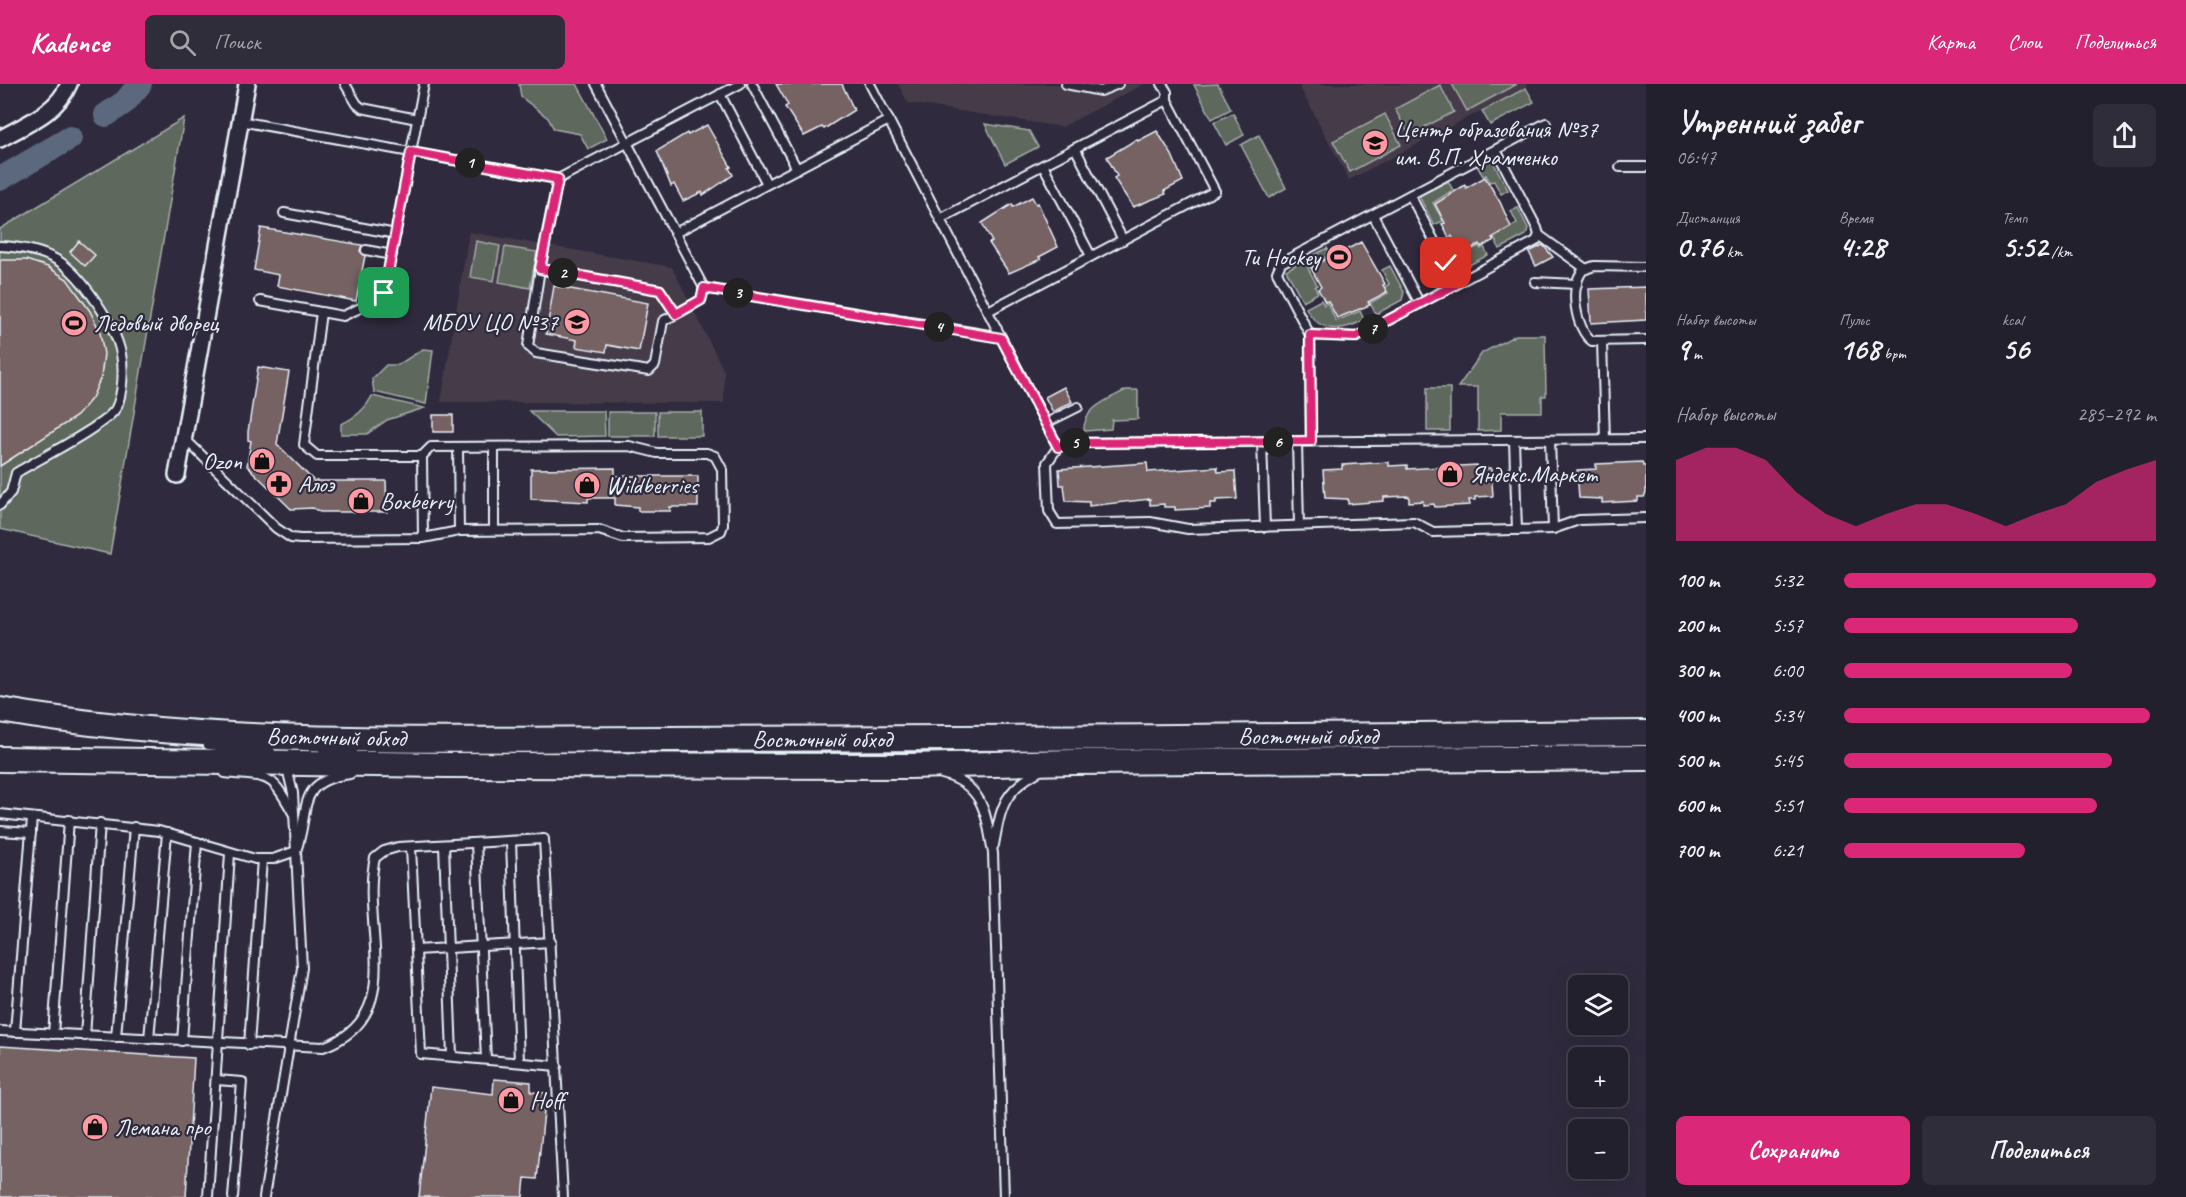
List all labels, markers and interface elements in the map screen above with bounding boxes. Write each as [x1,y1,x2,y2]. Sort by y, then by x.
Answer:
search box [145,15,565,69]
text: Kadence [30,25,109,60]
icon: search [166,26,199,59]
text: Поиск [214,28,261,56]
text: Карта [1927,29,1975,55]
text: Слои [2008,29,2042,55]
text: Поделиться [2075,29,2156,55]
text: Утренний забег [1676,101,1860,143]
button: share [2093,104,2156,167]
place label: Центр образования №37 им. В.П. Храмченко [1394,114,1599,172]
school or university icon: Центр образования №37 им. В.П. Храмченко [1360,128,1390,158]
text: 06:47 [1676,145,1716,170]
pin: 1 [455,148,485,178]
text: 1 [466,153,474,173]
text: Дистанция [1676,208,1740,228]
text: Время [1839,208,1873,228]
text: Темп [2002,208,2028,228]
text: 0.76 [1676,228,1723,266]
text: 4:28 [1839,228,1885,266]
text: 5:52 [2002,228,2047,266]
pin [1420,237,1471,288]
place label: Tu Hockey [1241,242,1322,272]
sports icon: Tu Hockey [1324,242,1354,272]
text: km [1723,242,1742,262]
text: /km [2047,242,2072,262]
icon: check [1429,246,1462,279]
pin: 2 [548,258,578,288]
text: 2 [559,263,567,283]
pin [358,267,409,318]
icon: arrive [367,276,400,309]
pin: 3 [723,278,753,308]
text: 3 [734,283,742,303]
place label: МБОУ ЦО №37 [423,307,559,337]
school or university icon: МБОУ ЦО №37 [562,307,592,337]
sports icon: Ледовый дворец [59,308,89,338]
place label: Ледовый дворец [94,308,219,338]
text: Набор высоты [1676,310,1755,330]
text: Пульс [1839,310,1870,330]
text: kcal [2002,310,2023,330]
pin: 4 [924,312,954,342]
pin: 7 [1358,314,1388,344]
text: 4 [935,317,943,337]
text: 7 [1369,319,1377,339]
text: 9 [1676,330,1689,368]
text: 168 [1839,330,1880,368]
text: 56 [2002,330,2029,368]
text: m [1689,344,1702,364]
text: bpm [1880,344,1906,364]
text: Набор высоты [1676,402,1775,427]
text: 285–292 m [2077,402,2156,427]
pin: 6 [1263,427,1293,457]
pin: 5 [1060,428,1090,458]
text: 6 [1274,432,1282,452]
text: 5 [1072,433,1078,453]
place label: Ozon [203,446,242,476]
shop icon: Ozon [247,446,277,476]
shop icon: Яндекс.Маркет [1435,459,1465,489]
place label: Яндекс.Маркет [1470,459,1598,489]
pharmacy icon: Алоэ [264,469,294,499]
place label: Алоэ [298,469,336,499]
shop icon: Wildberries [572,470,602,500]
place label: Wildberries [606,470,700,500]
shop icon: Boxberry [346,486,376,516]
place label: Boxberry [380,486,455,516]
text: 100 m [1676,568,1719,593]
text: 5:32 [1772,568,1803,593]
text: 200 m [1676,613,1719,638]
text: 5:57 [1772,613,1803,638]
text: 300 m [1676,658,1719,683]
text: 6:00 [1772,658,1803,683]
text: 400 m [1676,703,1719,728]
text: 5:34 [1772,703,1803,728]
street label: Восточный обход [266,721,409,753]
street label: Восточный обход [1238,721,1381,751]
street label: Восточный обход [752,724,895,754]
text: 500 m [1676,748,1719,773]
text: 5:45 [1772,748,1803,773]
text: 600 m [1676,793,1720,818]
text: 5:51 [1772,793,1803,818]
text: 700 m [1676,838,1719,863]
text: 6:21 [1772,838,1803,863]
map controls [1568,975,1628,1179]
button: layers [1568,975,1628,1035]
button: + [1568,1047,1628,1107]
shop icon: Hoff [496,1085,526,1115]
place label: Hoff [530,1085,569,1115]
shop icon: Лемана про [80,1112,110,1142]
place label: Лемана про [115,1112,212,1142]
button: Сохранить [1676,1116,1910,1185]
button: Поделиться [1922,1116,2156,1185]
button: − [1568,1119,1628,1179]

